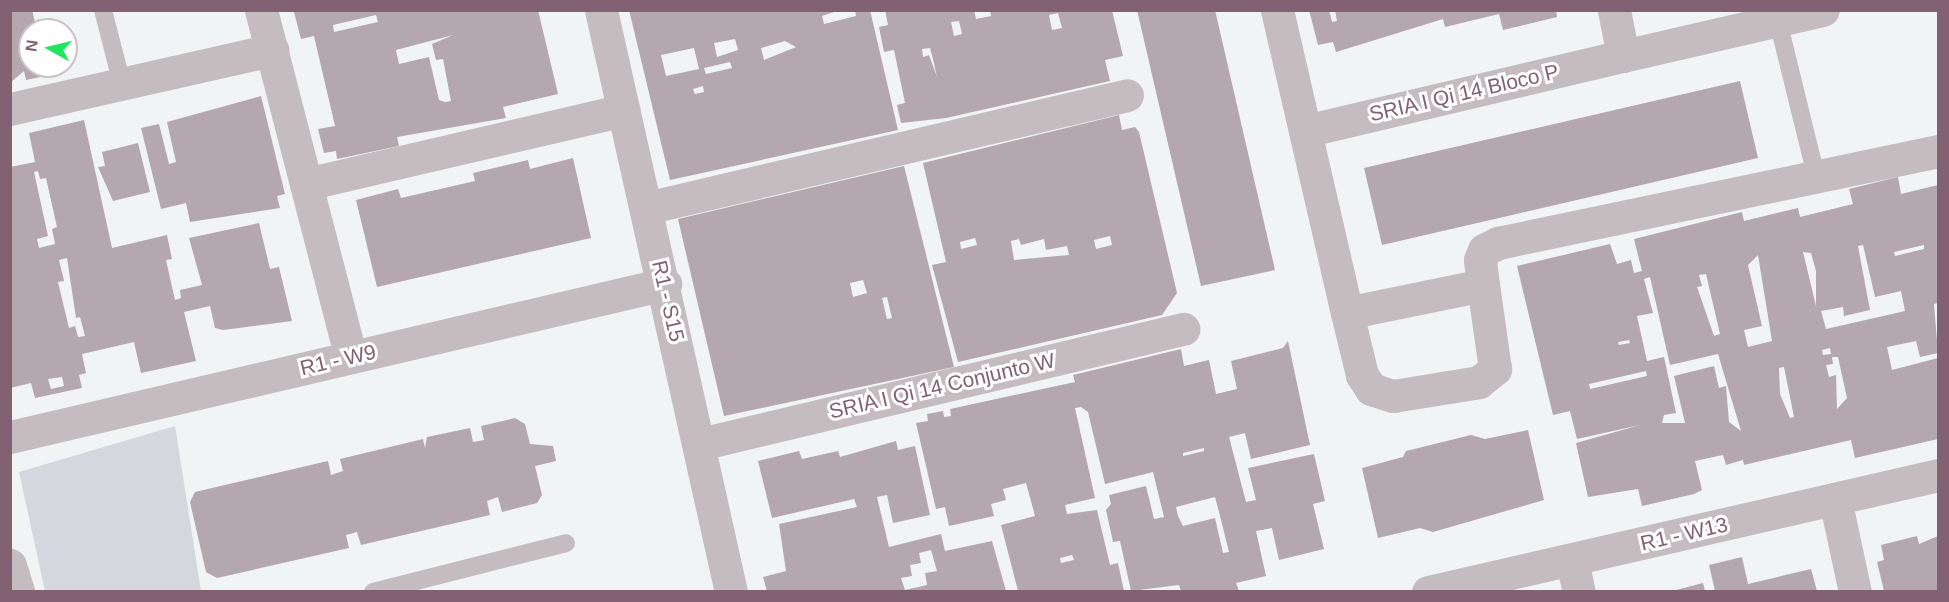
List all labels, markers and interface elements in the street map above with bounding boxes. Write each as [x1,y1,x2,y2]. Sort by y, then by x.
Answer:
north arrow [18,18,78,78]
text: N [22,39,41,53]
street label: SRIA I Qi 14 Bloco P [1366,59,1562,127]
street label: R1 - S15 [646,258,690,344]
street label: R1 - W9 [298,339,378,381]
street label: SRIA I Qi 14 Conjunto W [826,348,1058,424]
street label: R1 - W13 [1638,512,1730,556]

